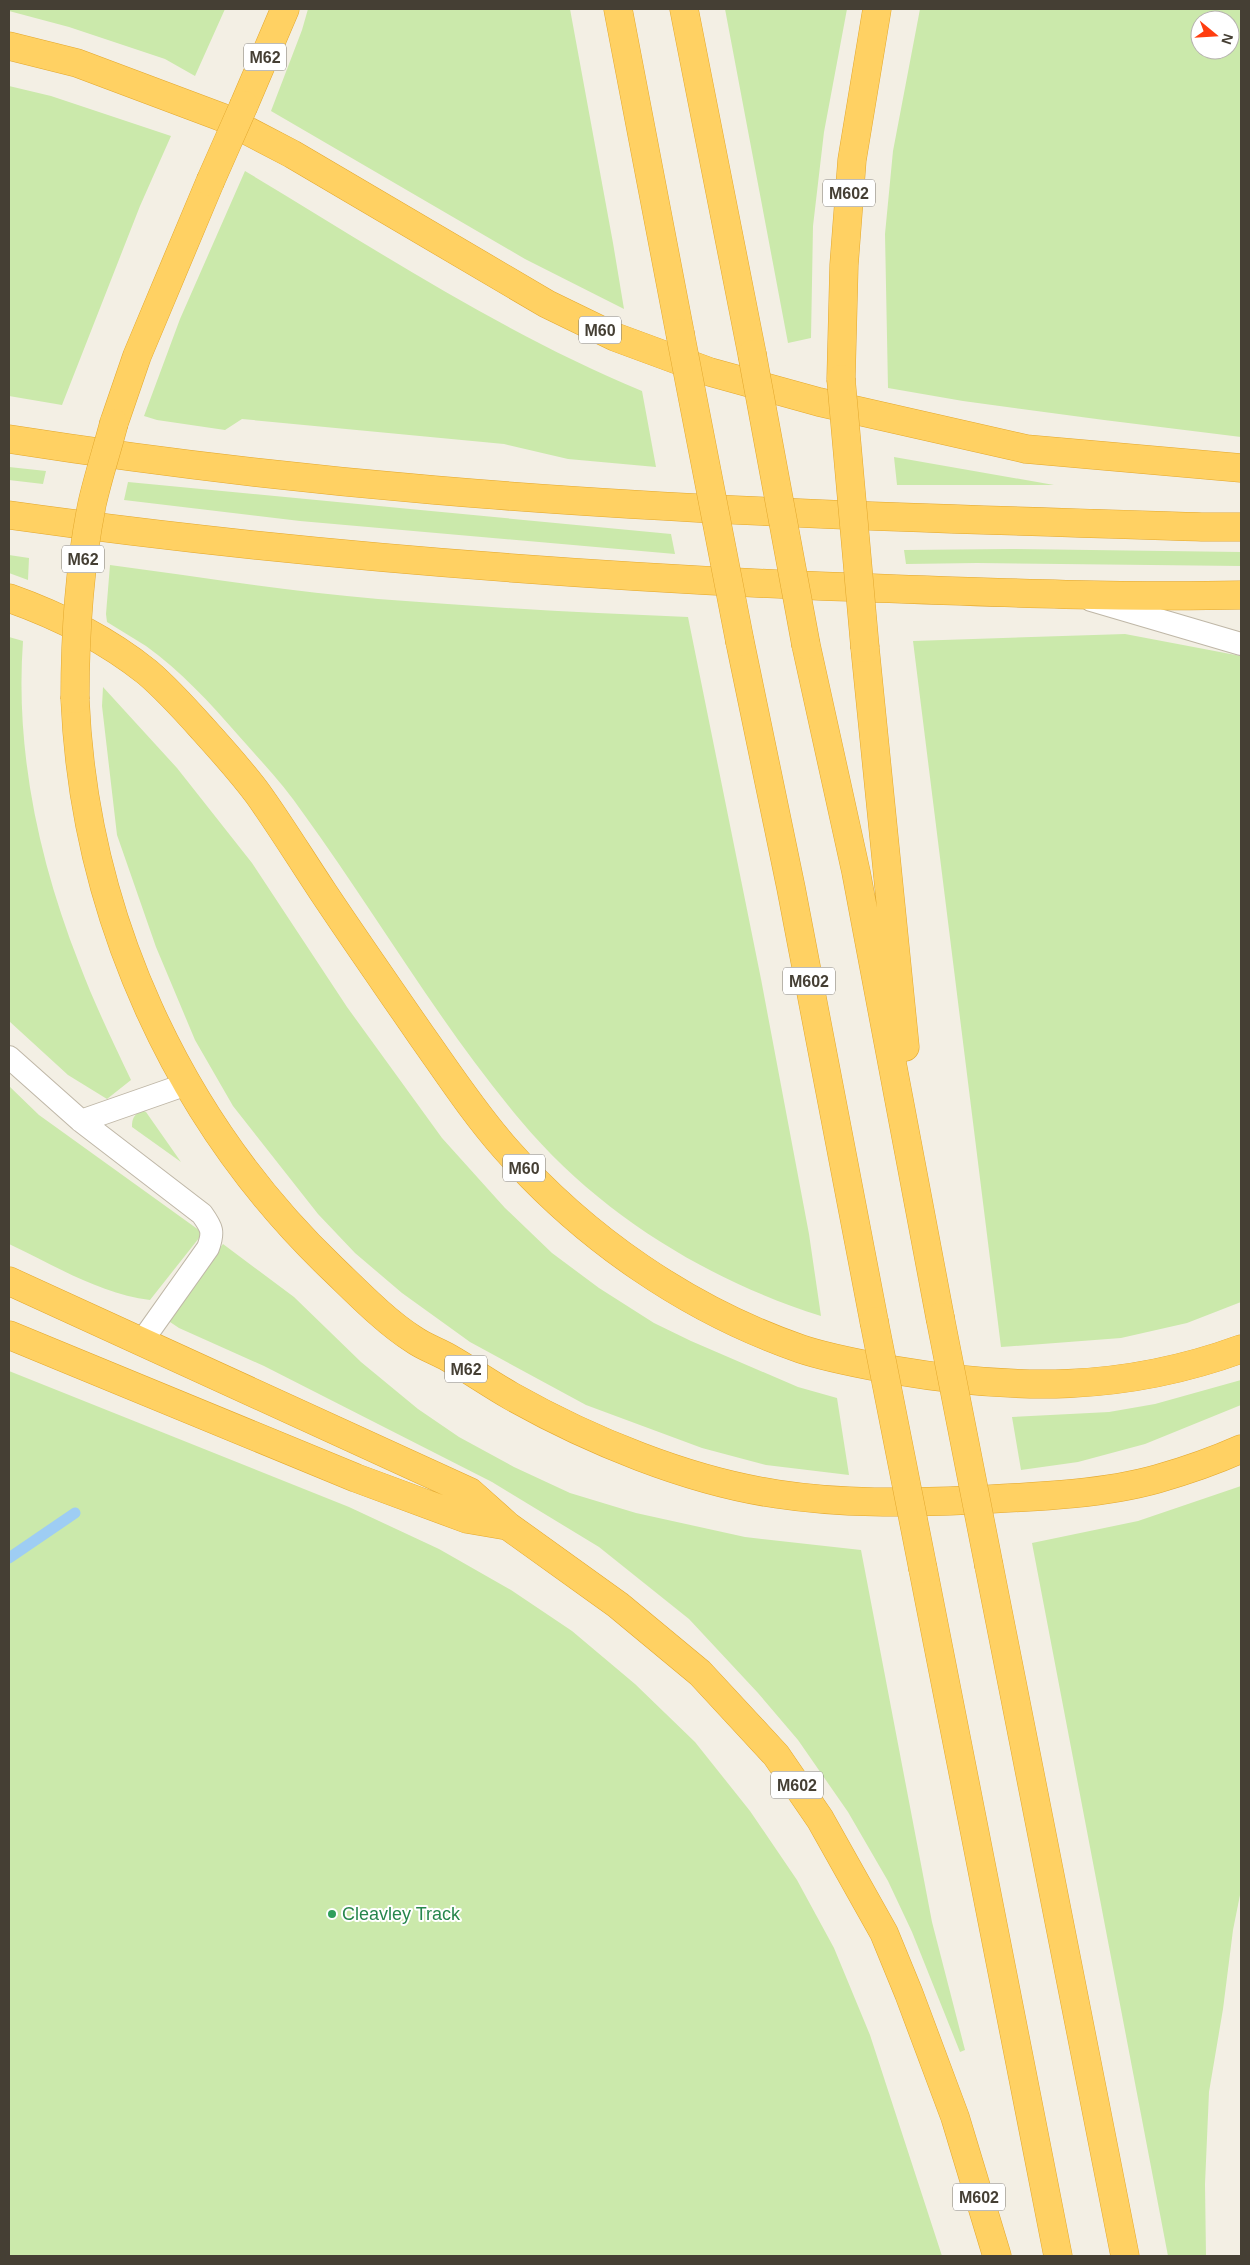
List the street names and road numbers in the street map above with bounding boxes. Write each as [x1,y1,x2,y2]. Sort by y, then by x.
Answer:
road number: M62 [244,44,286,70]
road number: M602 [823,180,875,207]
road number: M60 [579,316,621,344]
road number: M62 [62,546,104,572]
road number: M602 [783,968,835,994]
road number: M60 [503,1154,545,1182]
road number: M62 [445,1356,487,1382]
road number: M602 [771,1772,823,1798]
road number: M602 [953,2184,1005,2210]

